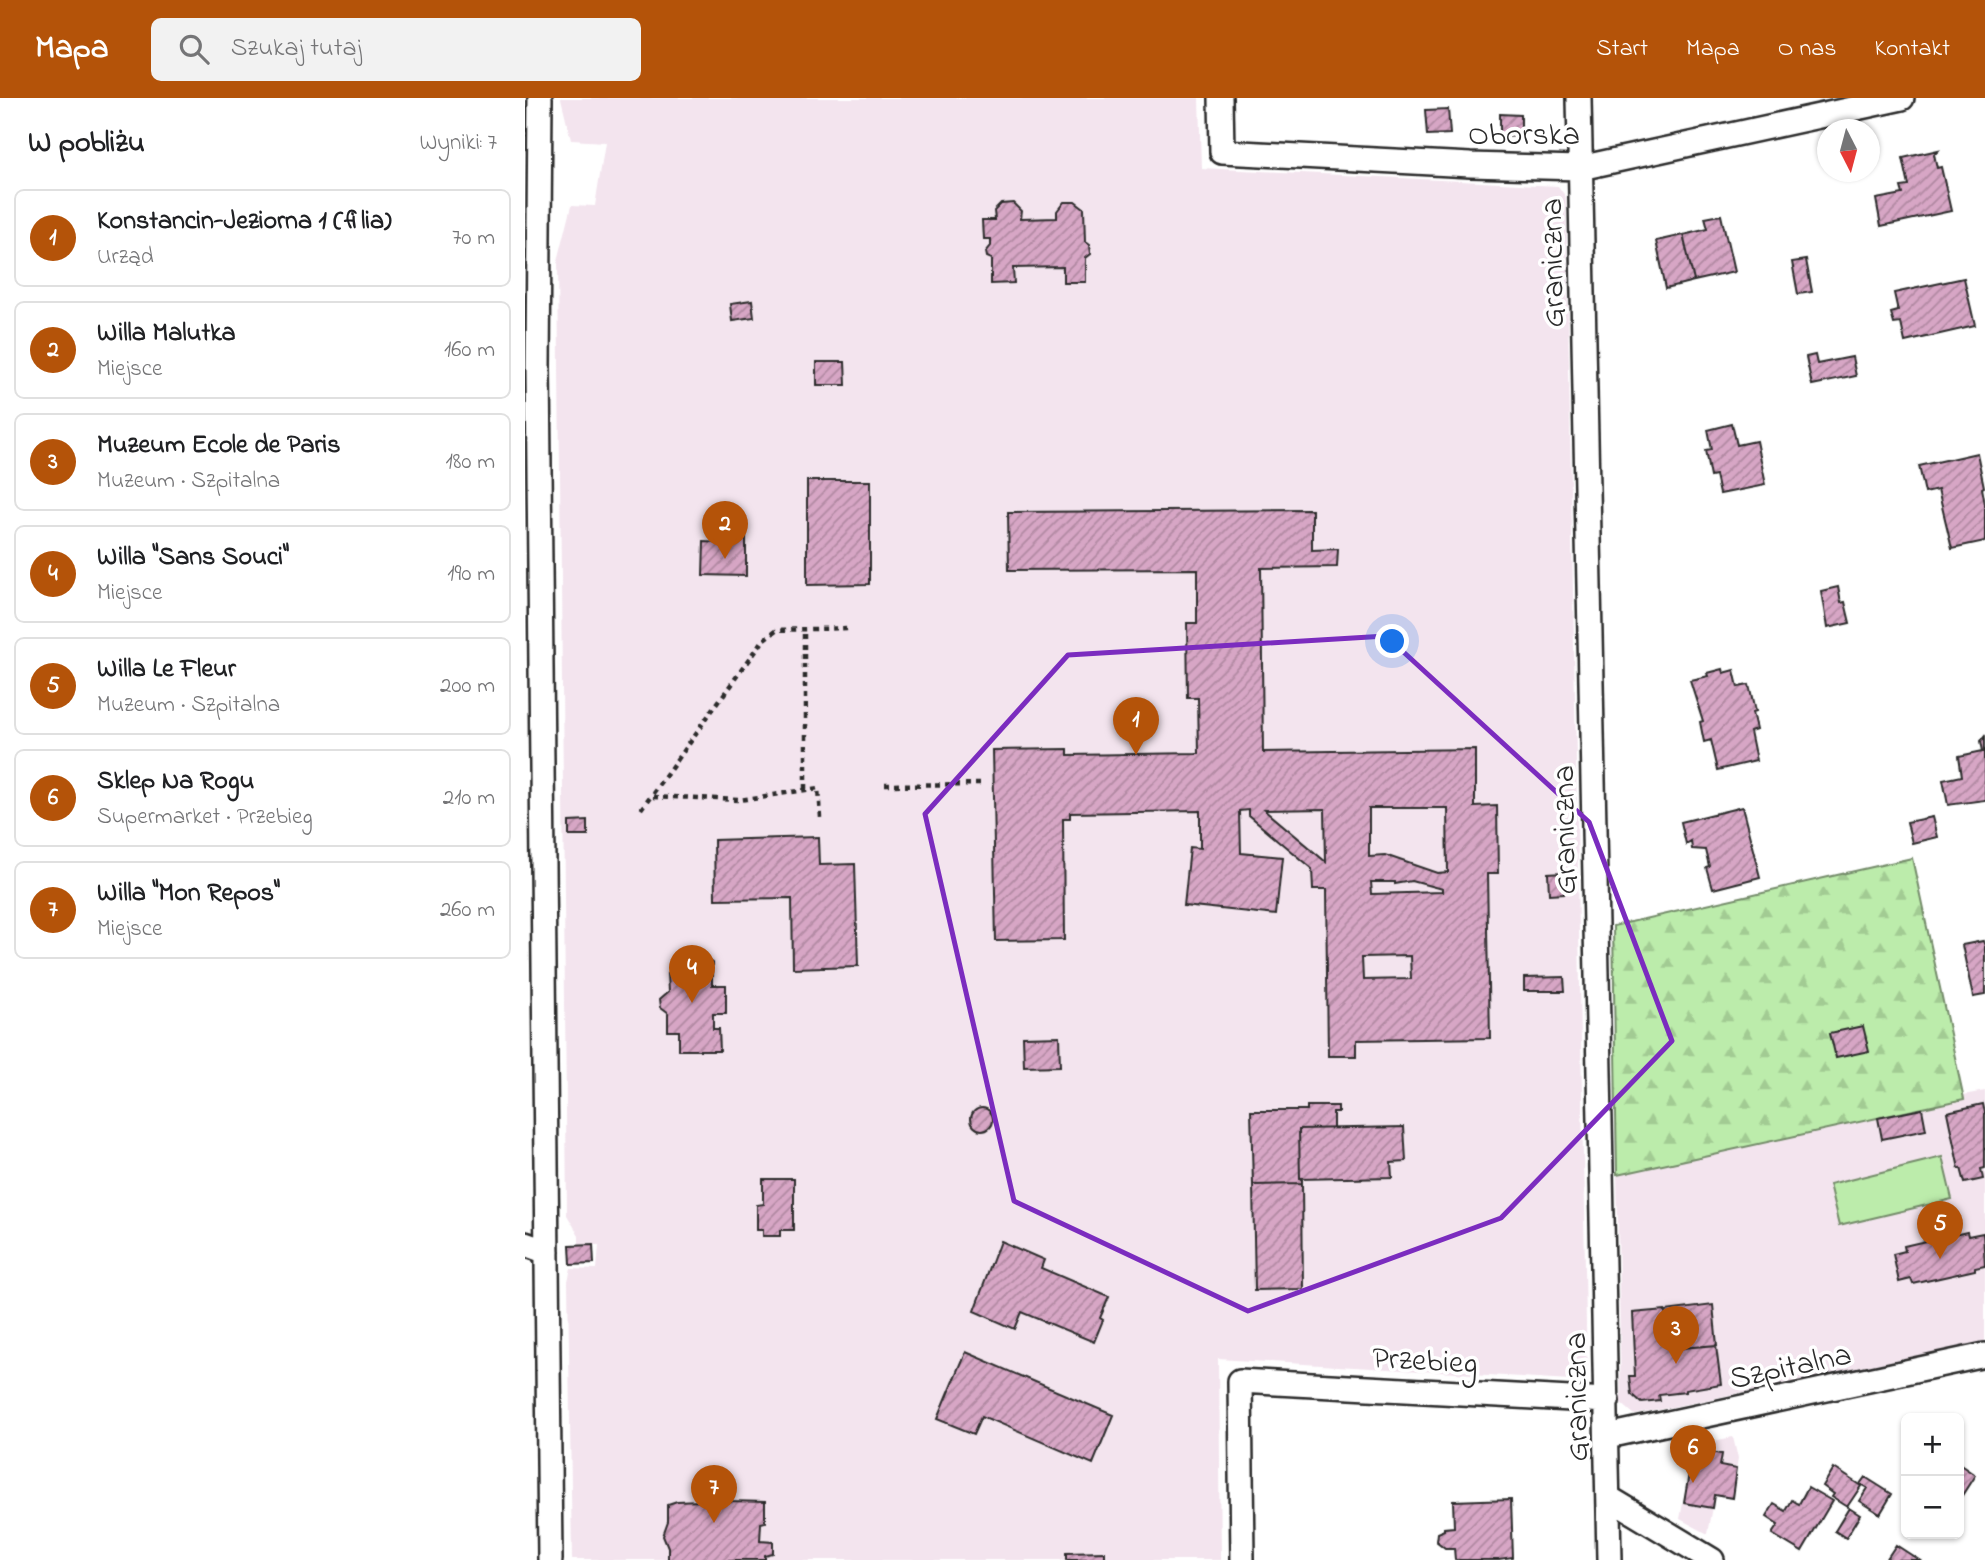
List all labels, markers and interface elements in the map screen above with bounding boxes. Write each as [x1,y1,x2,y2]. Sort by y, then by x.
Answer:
search box [151,18,641,81]
text: Mapa [35,25,109,73]
icon: search [175,30,213,68]
text: Szukaj tutaj [231,30,362,68]
text: Start [1596,32,1648,67]
text: Mapa [1686,32,1740,67]
text: O nas [1778,32,1836,67]
text: Kontakt [1874,32,1950,67]
street label: Oborska [1468,113,1580,160]
north arrow [1817,119,1880,182]
text: W pobliżu [28,122,145,166]
text: Wyniki: 7 [420,127,497,160]
street label: Graniczna [1530,198,1579,328]
text: Konstancin-Jeziorna 1 (filia) [97,203,392,241]
text: 1 [49,222,57,255]
text: 70 m [452,222,495,255]
text: Urząd [97,241,154,274]
text: Willa Malutka [97,315,236,353]
text: 2 [47,334,59,367]
text: 160 m [444,334,495,367]
text: Miejsce [97,353,162,386]
text: Muzeum Ecole de Paris [97,427,340,465]
text: 3 [48,446,58,479]
text: 180 m [446,446,495,479]
text: Muzeum · Szpitalna [97,465,280,498]
pin: 2 [702,501,748,559]
text: Willa "Sans Souci" [97,539,289,577]
text: 4 [48,558,58,591]
text: 190 m [447,558,495,591]
text: Miejsce [97,577,162,610]
your location [1375,624,1409,658]
text: Willa Le Fleur [97,651,236,689]
text: 5 [46,670,60,703]
text: 200 m [440,670,495,703]
text: Muzeum · Szpitalna [97,689,280,722]
pin: 1 [1113,697,1159,755]
text: Sklep Na Rogu [97,763,254,801]
street label: Graniczna [1542,765,1591,895]
text: 6 [48,782,58,815]
text: 210 m [443,782,495,815]
text: Supermarket · Przebieg [97,801,313,834]
text: Willa "Mon Repos" [97,875,280,913]
text: 7 [48,894,58,927]
text: 260 m [440,894,495,927]
text: Miejsce [97,913,162,946]
pin: 4 [669,945,715,1003]
pin: 5 [1917,1201,1963,1259]
pin: 3 [1653,1306,1699,1364]
street label: Graniczna [1554,1332,1603,1462]
street label: Szpitalna [1725,1333,1856,1404]
street label: Przebieg [1371,1336,1479,1389]
map controls [1901,1413,1964,1539]
button: + [1901,1413,1964,1476]
pin: 6 [1670,1425,1716,1483]
pin: 7 [691,1465,737,1523]
button: − [1901,1476,1964,1539]

